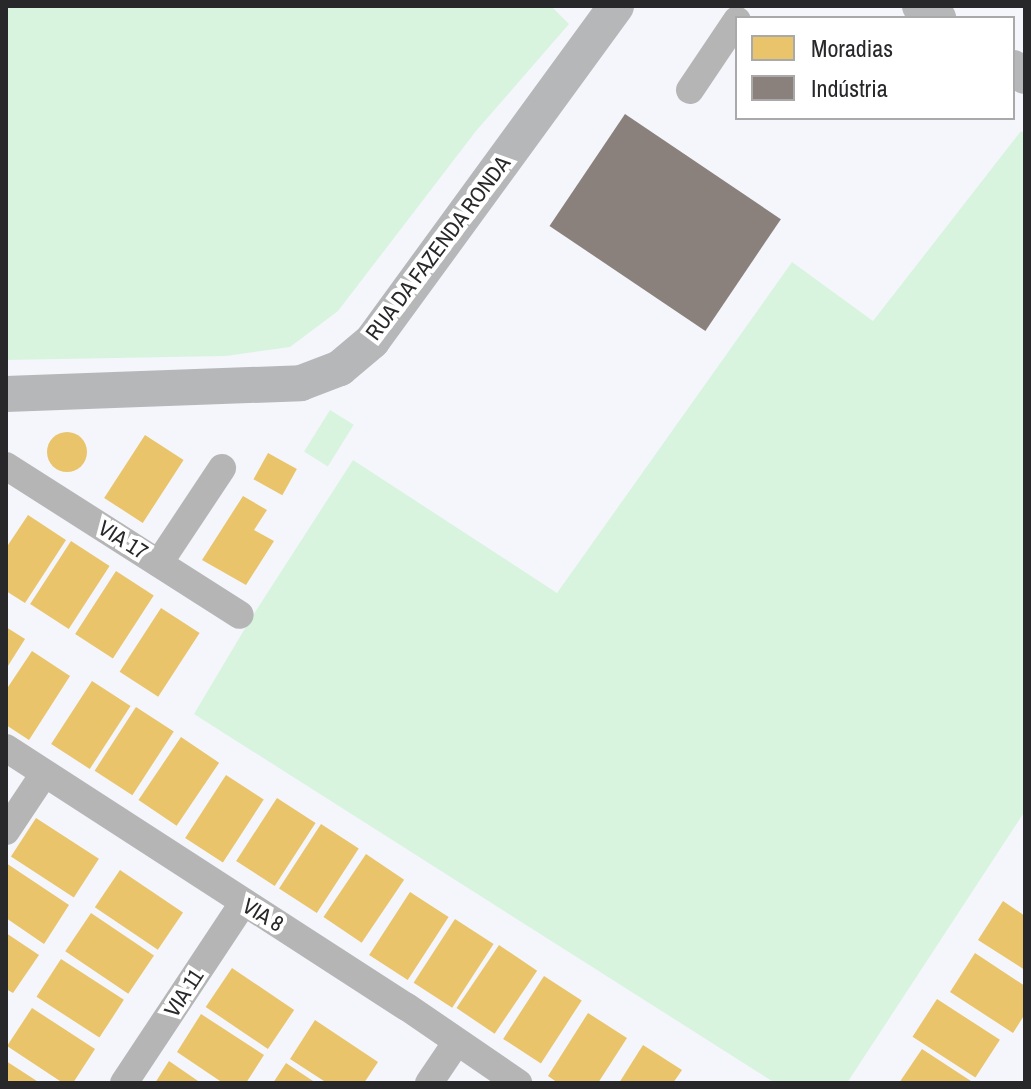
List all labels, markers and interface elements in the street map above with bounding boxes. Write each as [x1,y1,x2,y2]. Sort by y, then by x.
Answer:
legend [735,16,1015,120]
text: Moradias [811,32,893,64]
text: Indústria [811,72,888,104]
street label: RUA DA FAZENDA RONDA [359,150,517,346]
street label: VIA 17 [93,514,153,566]
street label: VIA 8 [237,892,289,938]
street label: VIA 11 [159,964,209,1022]

